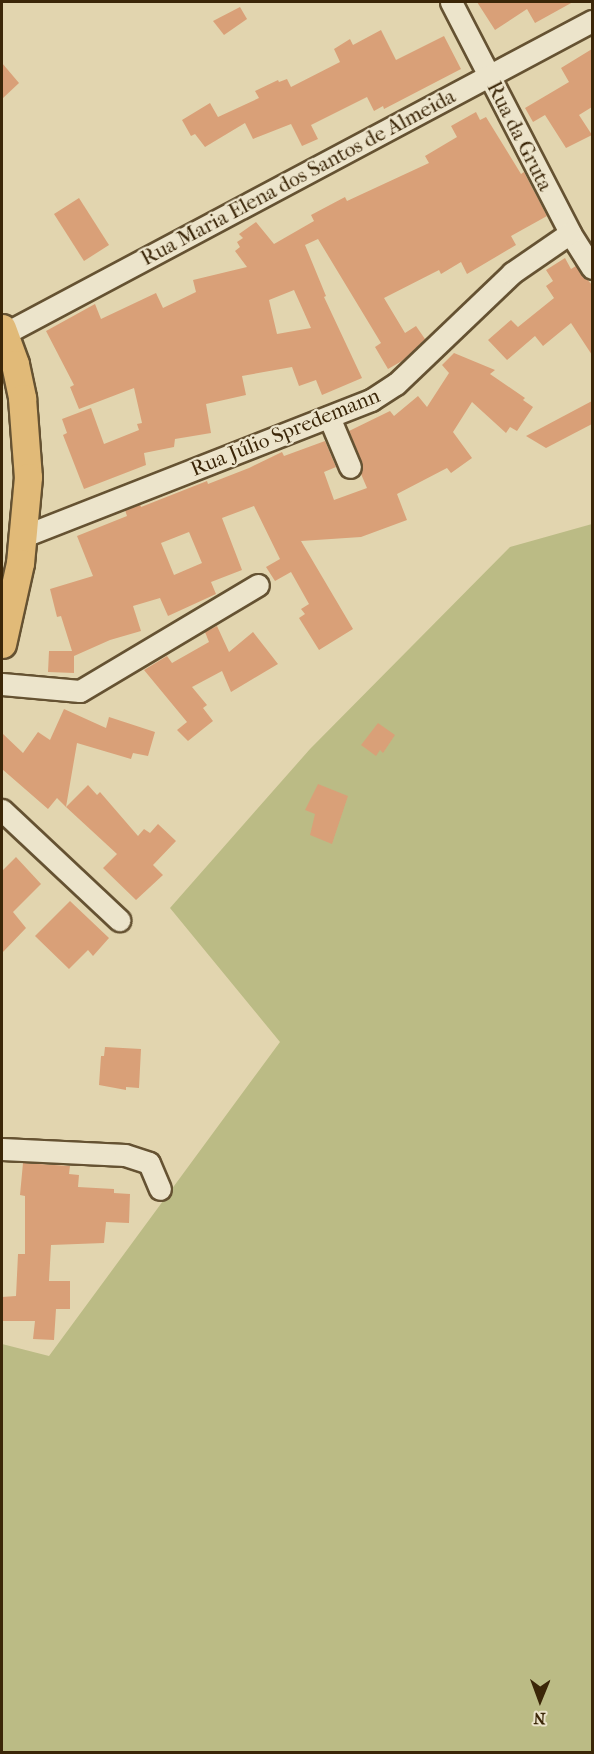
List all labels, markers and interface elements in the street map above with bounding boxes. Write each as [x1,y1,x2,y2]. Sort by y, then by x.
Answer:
street label: Rua da Gruta [482,77,558,195]
street label: Rua Maria Elena dos Santos de Almeida [136,83,460,271]
street label: Rua Júlio Spredemann [187,382,383,482]
north arrow [510,1670,570,1730]
text: N [533,1709,546,1728]

